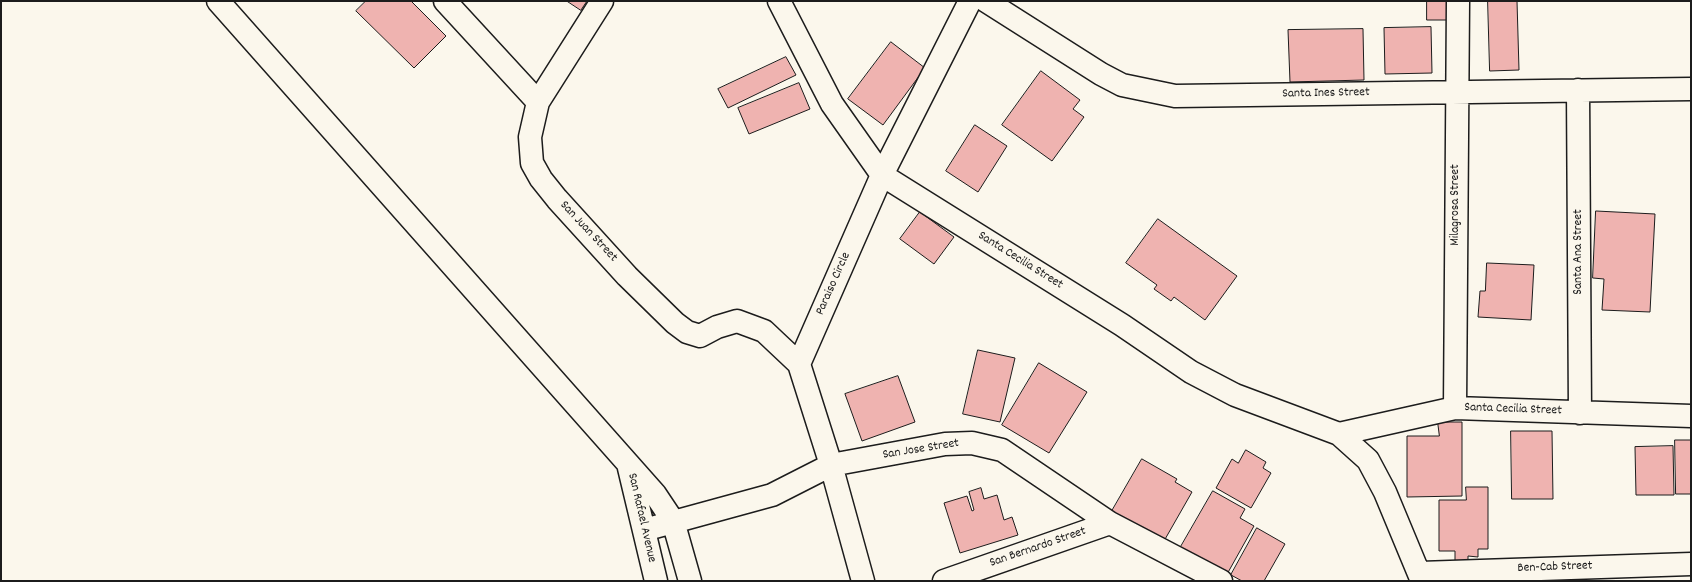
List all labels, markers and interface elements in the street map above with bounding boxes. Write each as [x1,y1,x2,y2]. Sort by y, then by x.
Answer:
street label: Santa Ines Street [1282,85,1370,103]
street label: Milagrosa Street [1448,164,1464,246]
street label: San Juan Street [556,198,620,266]
street label: Santa Ana Street [1571,209,1587,295]
street label: Santa Cecilia Street [974,229,1066,293]
street label: Paraiso Circle [813,250,855,318]
street label: Santa Cecilia Street [1464,401,1562,419]
street label: San Jose Street [882,436,960,464]
street label: San Rafael Avenue [623,472,659,564]
street label: San Bernardo Street [988,524,1088,572]
street label: Ben-Cab Street [1517,559,1593,577]

